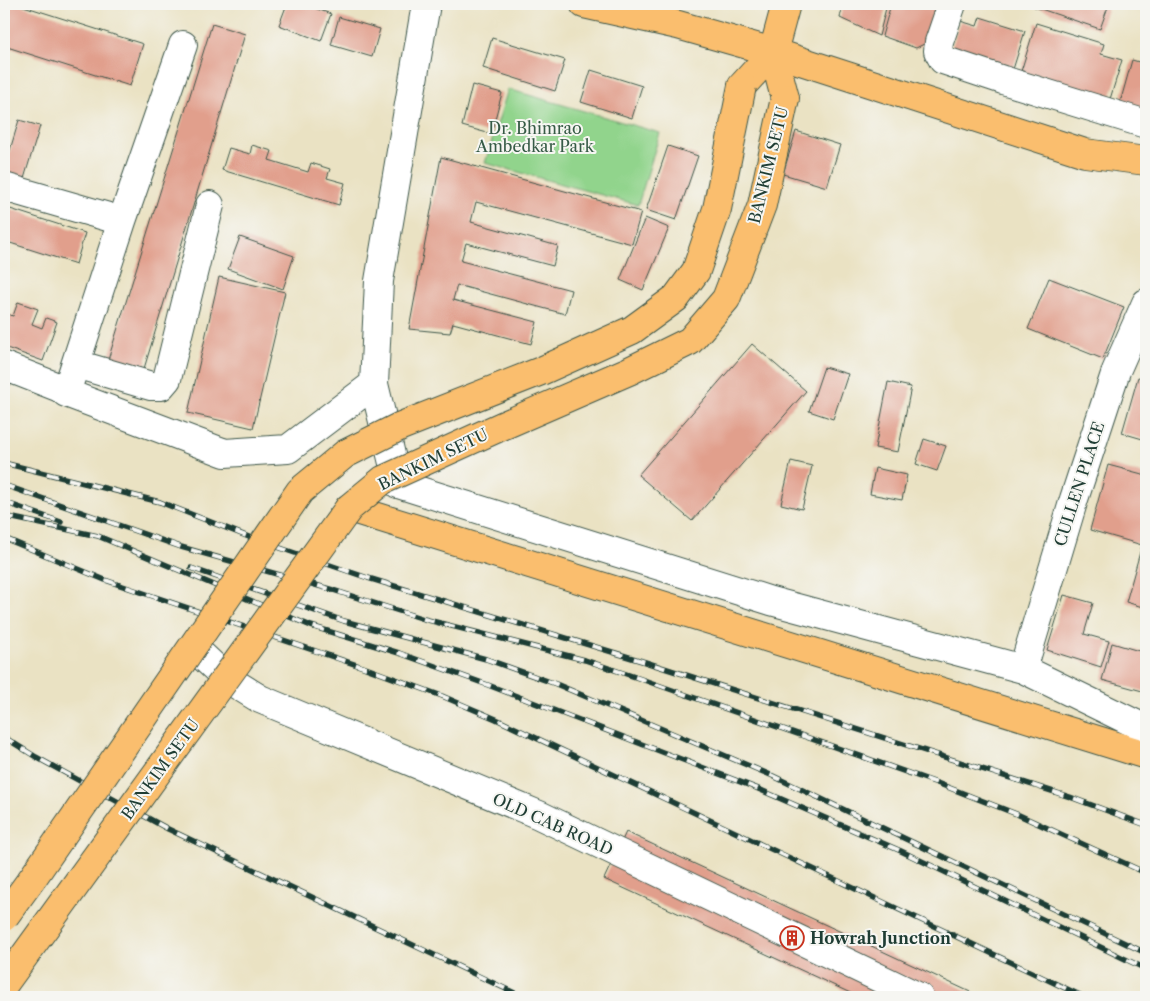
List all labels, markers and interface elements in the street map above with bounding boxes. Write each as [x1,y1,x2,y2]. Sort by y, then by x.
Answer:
street label: BANKIM SETU [744,104,792,226]
park label: Dr. Bhimrao Ambedkar Park [475,118,595,156]
street label: CULLEN PLACE [1049,419,1109,549]
street label: BANKIM SETU [375,424,491,494]
street label: BANKIM SETU [117,715,203,823]
street label: OLD CAB ROAD [490,789,616,860]
building icon: Howrah Junction [779,925,805,951]
place label: Howrah Junction [810,928,951,948]

